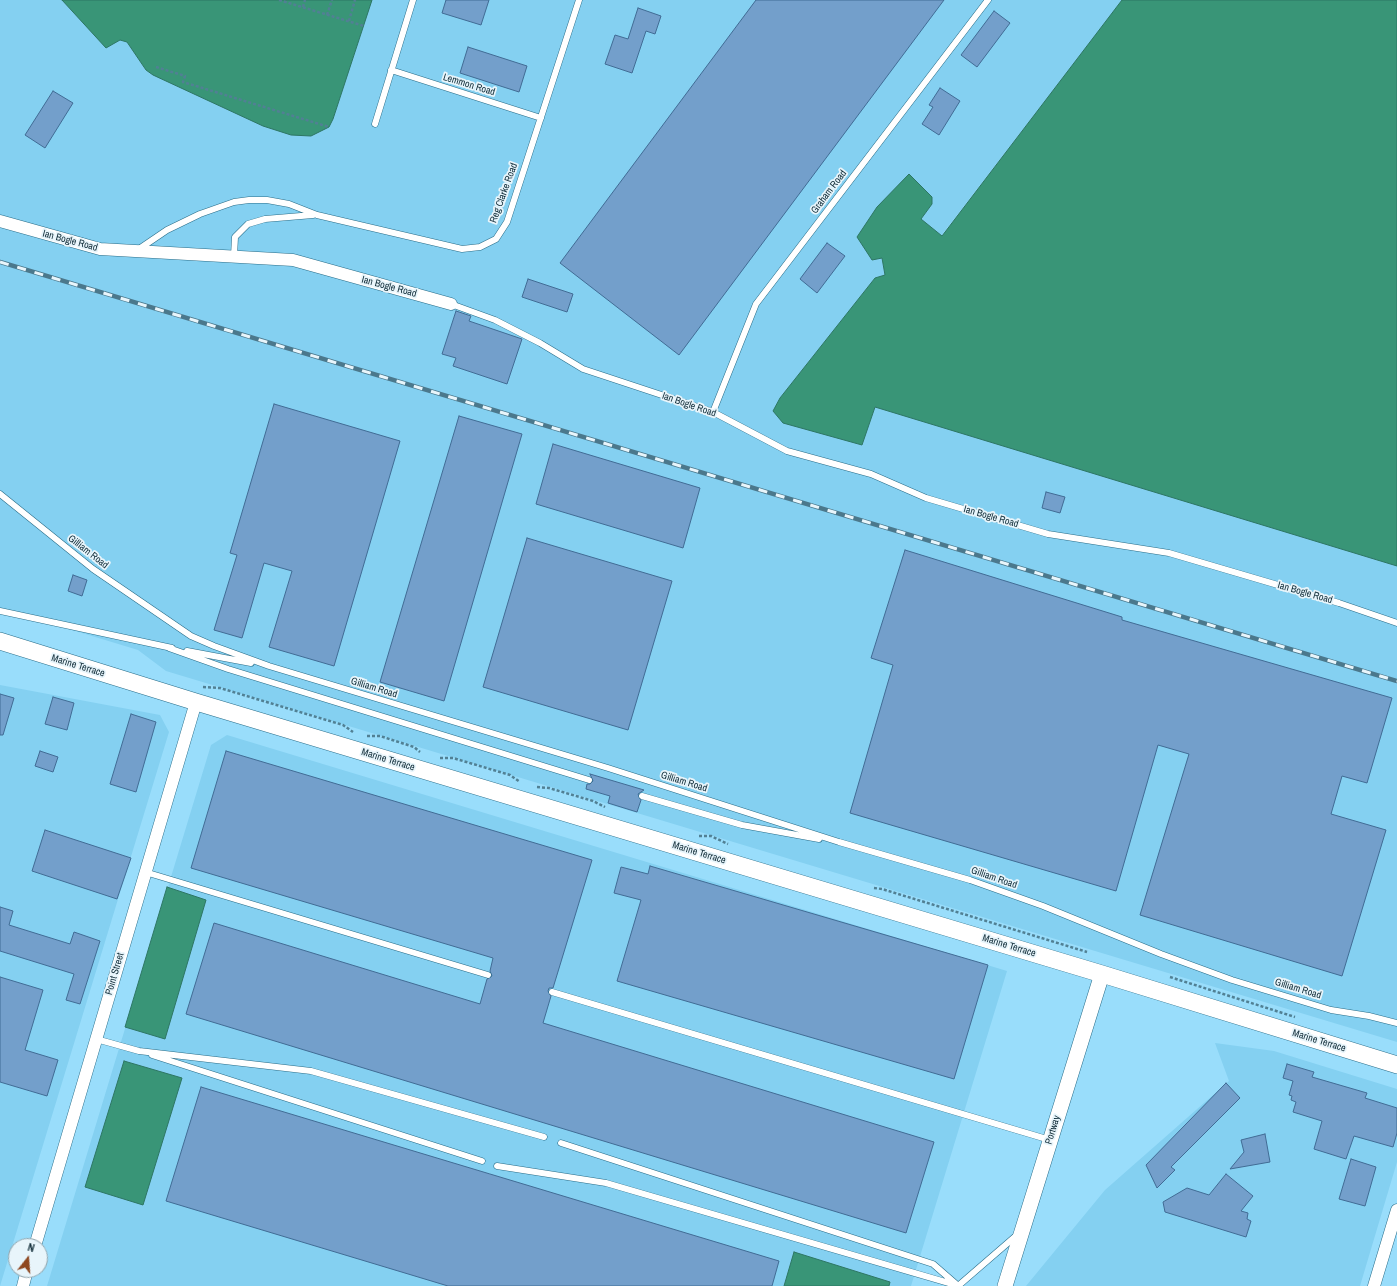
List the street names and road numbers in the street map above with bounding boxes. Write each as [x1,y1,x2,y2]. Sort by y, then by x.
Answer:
street label: Lemmon Road [442,71,496,99]
street label: Reg Clarke Road [488,161,520,225]
street label: Graham Road [809,168,849,216]
street label: Ian Bogle Road [41,228,99,254]
street label: Ian Bogle Road [360,274,418,300]
street label: Ian Bogle Road [660,390,718,420]
street label: Ian Bogle Road [962,503,1020,531]
street label: Gilliam Road [65,533,111,571]
street label: Ian Bogle Road [1276,579,1334,607]
street label: Marine Terrace [50,652,106,680]
street label: Gilliam Road [349,675,399,701]
street label: Marine Terrace [360,746,416,774]
street label: Gilliam Road [659,769,709,795]
street label: Marine Terrace [671,839,727,867]
street label: Gilliam Road [969,865,1019,891]
street label: Marine Terrace [981,932,1037,960]
street label: Point Street [103,952,127,996]
street label: Gilliam Road [1273,976,1323,1002]
street label: Marine Terrace [1291,1027,1347,1055]
street label: Portway [1043,1114,1063,1146]

